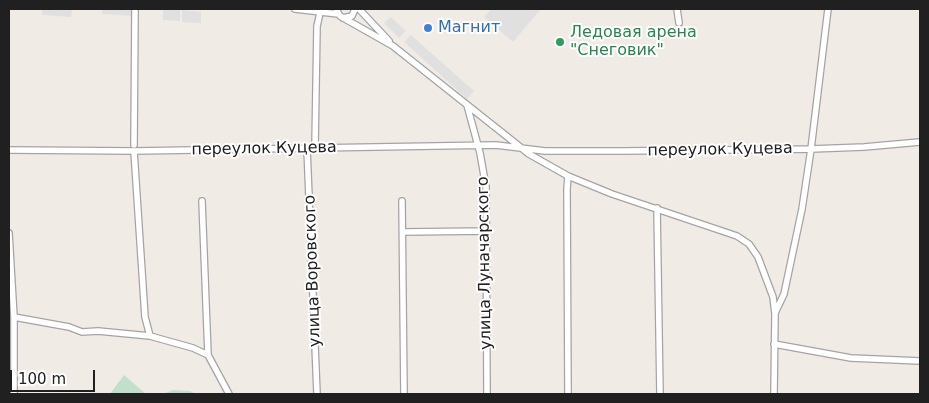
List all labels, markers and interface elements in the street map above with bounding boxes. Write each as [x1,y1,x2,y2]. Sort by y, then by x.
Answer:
place label: Магнит [438,18,500,38]
marker: Магнит [422,22,434,34]
place label: Ледовая арена "Снеговик" [570,23,697,61]
marker: Ледовая арена "Снеговик" [554,36,566,48]
street label: переулок Куцева [191,138,337,160]
street label: переулок Куцева [647,139,793,161]
street label: улица Луначарского [474,176,496,350]
street label: улица Воровского [301,194,325,348]
scale bar [12,360,98,392]
text: 100 m [18,370,66,388]

